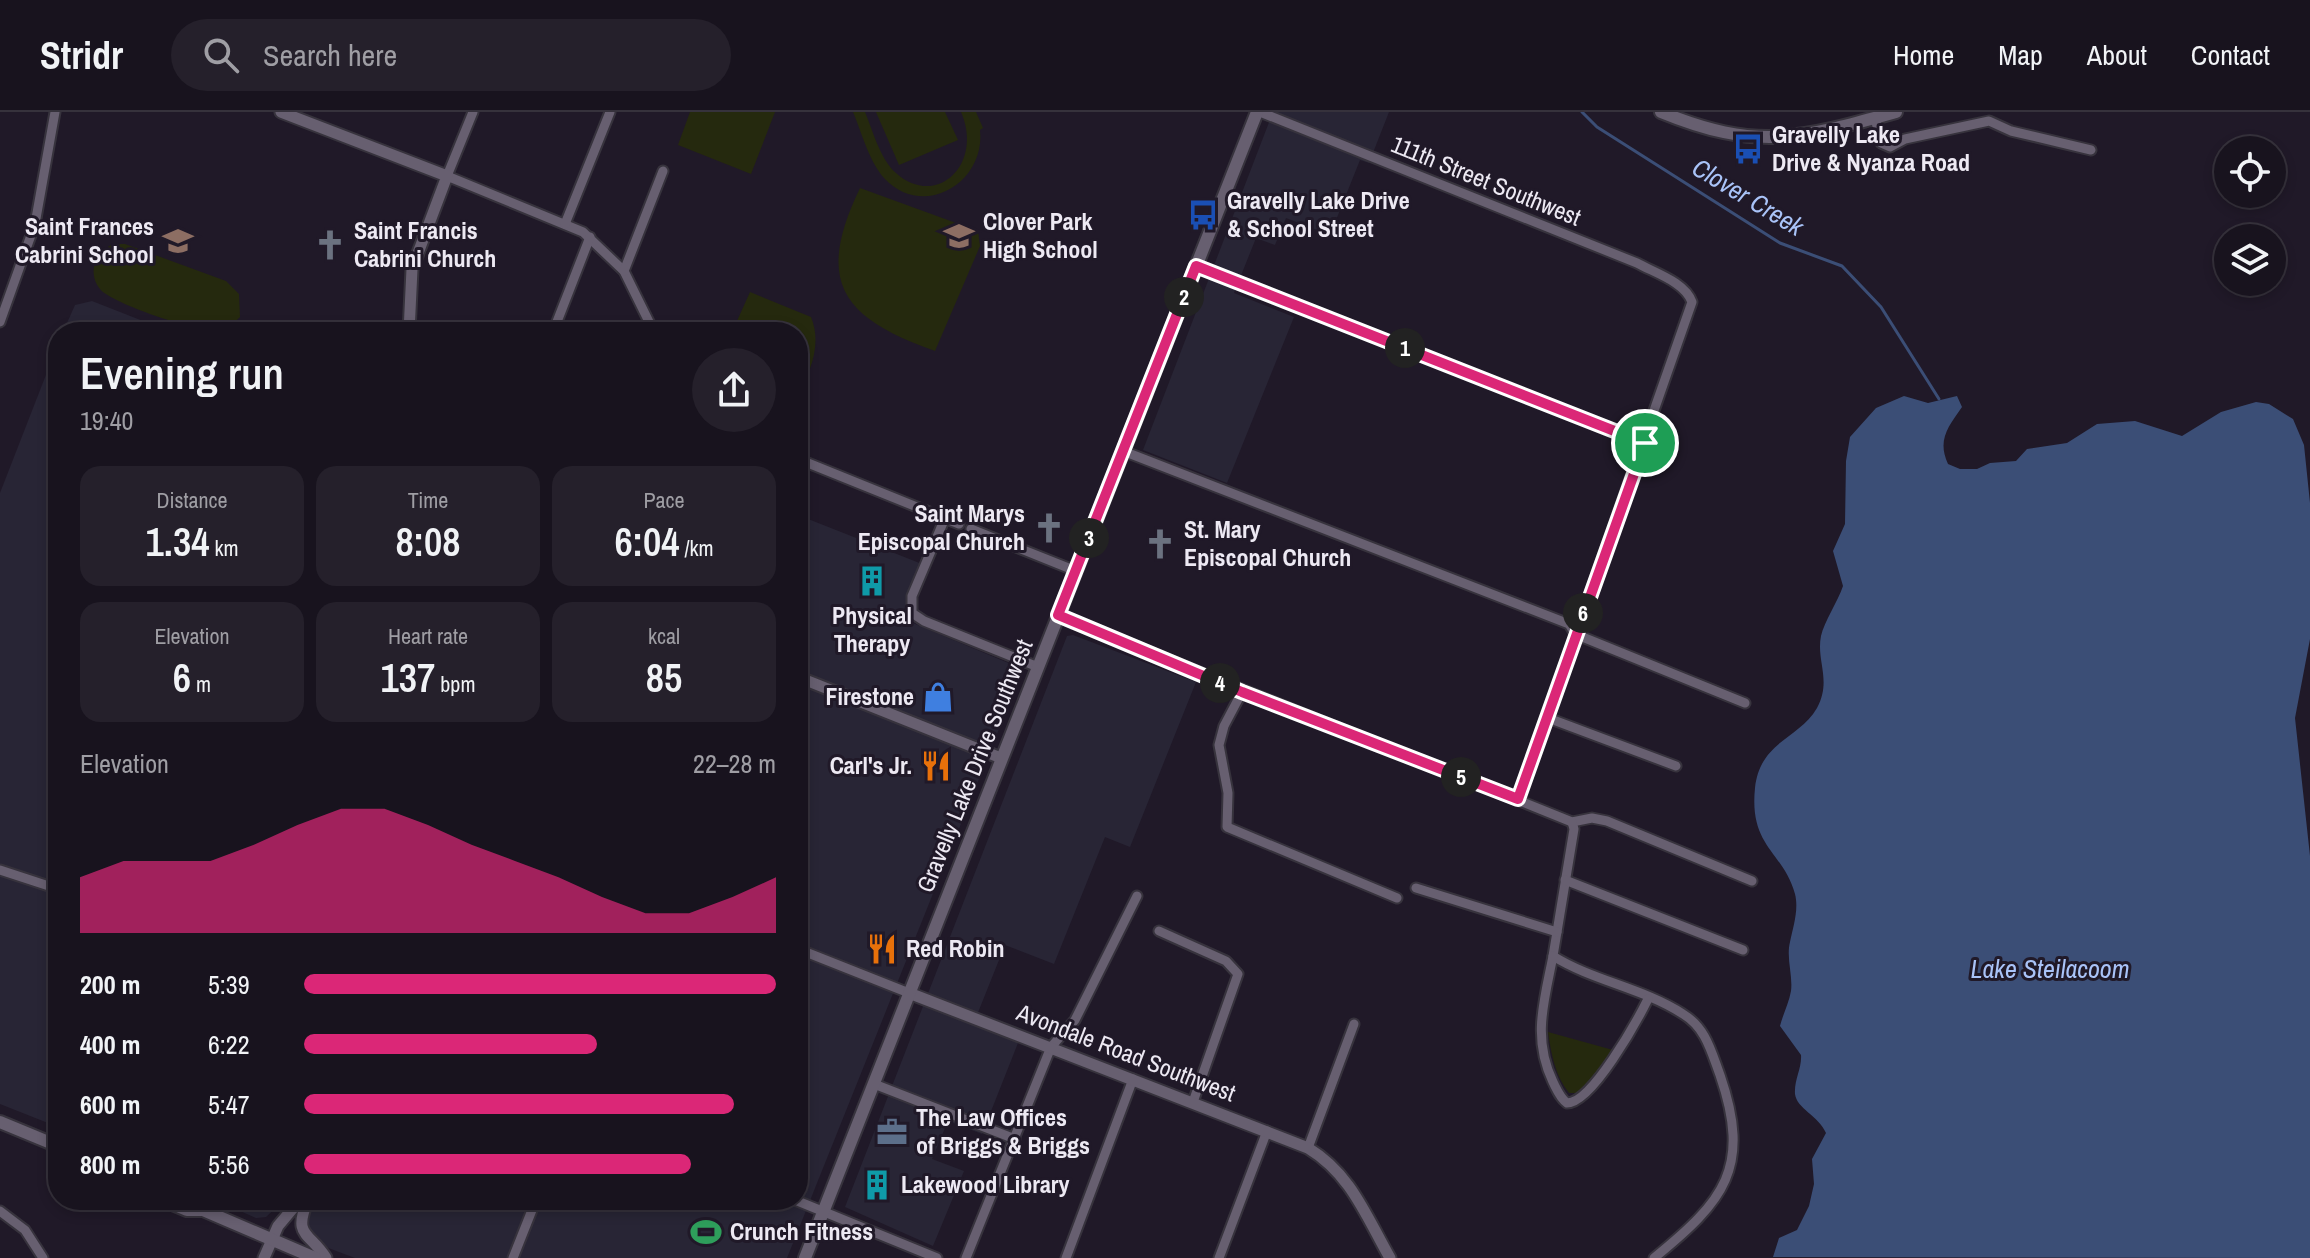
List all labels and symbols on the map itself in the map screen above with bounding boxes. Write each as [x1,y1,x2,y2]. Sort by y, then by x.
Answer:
place label: Gravelly Lake Drive & Nyanza Road [1772,118,1970,178]
street label: 111th Street Southwest [1387,127,1586,233]
bus stop icon: Gravelly Lake Drive & Nyanza Road [1731,132,1765,166]
water label: Clover Creek [1686,150,1812,244]
place label: Gravelly Lake Drive & School Street [1227,184,1410,244]
bus stop icon: Gravelly Lake Drive & School Street [1186,198,1220,232]
place label: Clover Park High School [983,205,1098,265]
place label: Saint Frances Cabrini School [15,210,154,270]
place label: Saint Francis Cabrini Church [354,214,496,274]
school or university icon: Clover Park High School [942,219,976,253]
school or university icon: Saint Frances Cabrini School [161,224,195,258]
church icon: Saint Francis Cabrini Church [313,228,347,262]
pin: 2 [1164,277,1204,317]
pin: 1 [1385,328,1425,368]
pin [1611,409,1679,477]
place label: Saint Marys Episcopal Church [858,497,1025,557]
church icon: Saint Marys Episcopal Church [1032,511,1066,545]
place label: St. Mary Episcopal Church [1184,513,1351,573]
pin: 3 [1069,518,1109,558]
church icon: St. Mary Episcopal Church [1143,527,1177,561]
building icon: Physical Therapy [855,564,889,598]
pin: 6 [1563,593,1603,633]
place label: Physical Therapy [832,599,912,659]
street label: Gravelly Lake Drive Southwest [909,634,1040,897]
pin: 4 [1200,663,1240,703]
place label: Firestone [825,680,914,712]
shop icon: Firestone [921,680,955,714]
place label: Carl's Jr. [830,749,912,781]
restaurant icon: Carl's Jr. [919,749,953,783]
pin: 5 [1441,757,1481,797]
restaurant icon: Red Robin [865,932,899,966]
place label: Red Robin [906,932,1004,964]
water label: Lake Steilacoom [1971,951,2129,986]
street label: Avondale Road Southwest [1012,995,1241,1109]
place label: The Law Offices of Briggs & Briggs [916,1101,1090,1161]
office icon: The Law Offices of Briggs & Briggs [875,1115,909,1149]
building icon: Lakewood Library [860,1168,894,1202]
place label: Lakewood Library [901,1168,1069,1200]
sports icon: Crunch Fitness [689,1215,723,1249]
place label: Crunch Fitness [730,1215,873,1247]

